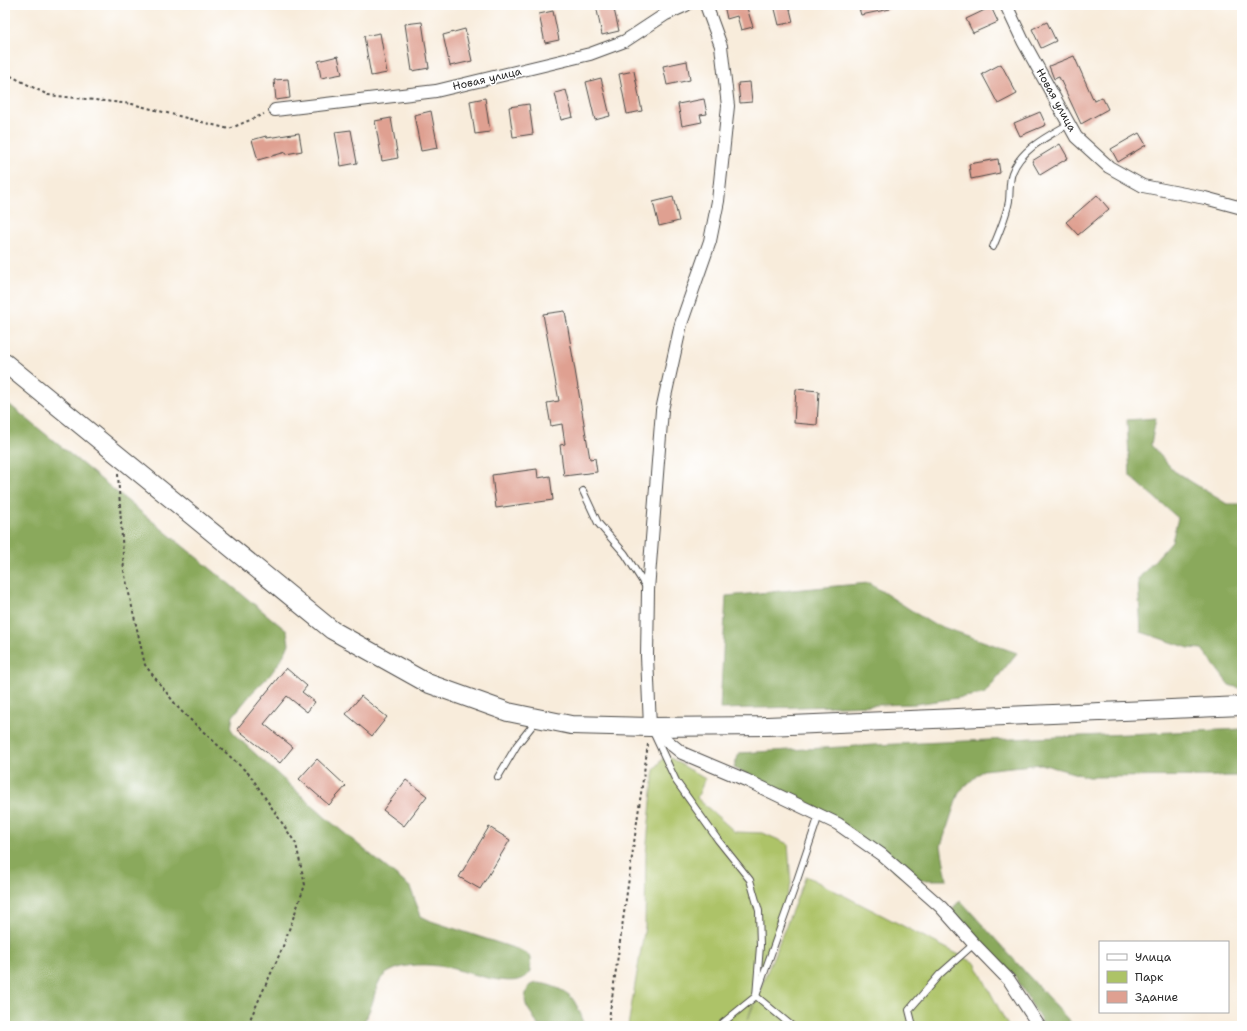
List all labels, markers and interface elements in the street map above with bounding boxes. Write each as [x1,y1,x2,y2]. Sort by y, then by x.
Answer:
street label: Новая улица [451,64,523,94]
street label: Новая улица [1032,66,1080,134]
legend [1099,941,1229,1013]
text: Улица [1135,949,1172,965]
text: Парк [1135,969,1164,985]
text: Здание [1135,989,1179,1005]

